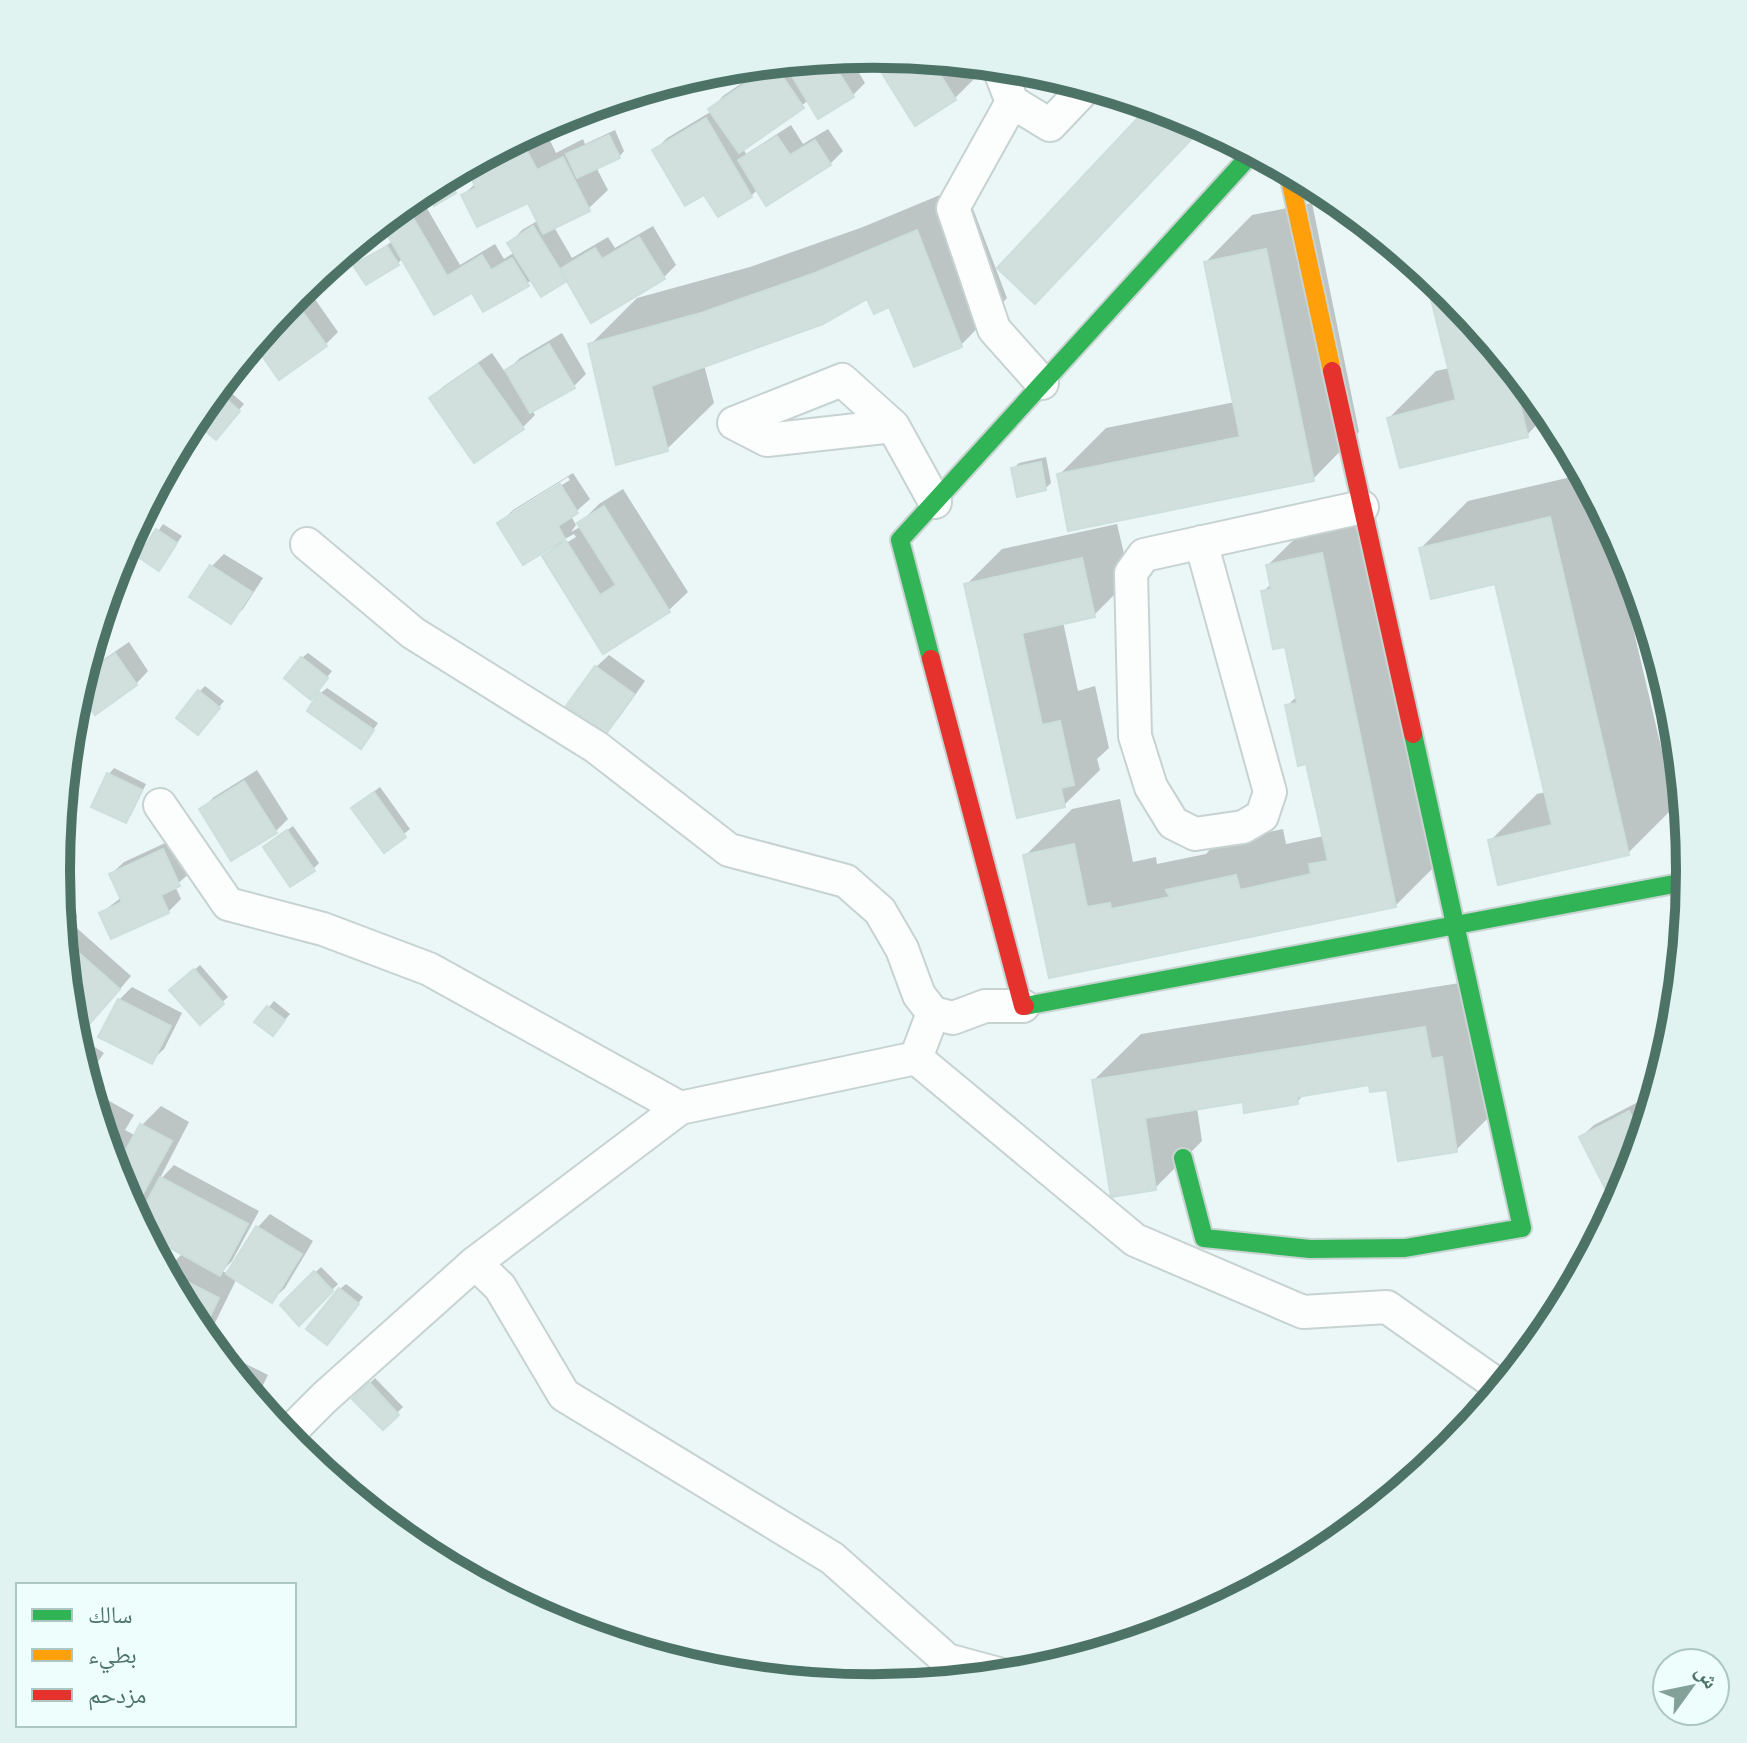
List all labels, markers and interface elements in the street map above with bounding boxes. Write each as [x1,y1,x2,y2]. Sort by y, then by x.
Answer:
legend [16,1583,296,1727]
text: سالك [88,1599,133,1628]
text: بطيء [88,1639,137,1674]
north arrow [1651,1647,1731,1727]
text: ش [1690,1659,1726,1694]
text: مزدحم [88,1679,147,1711]

